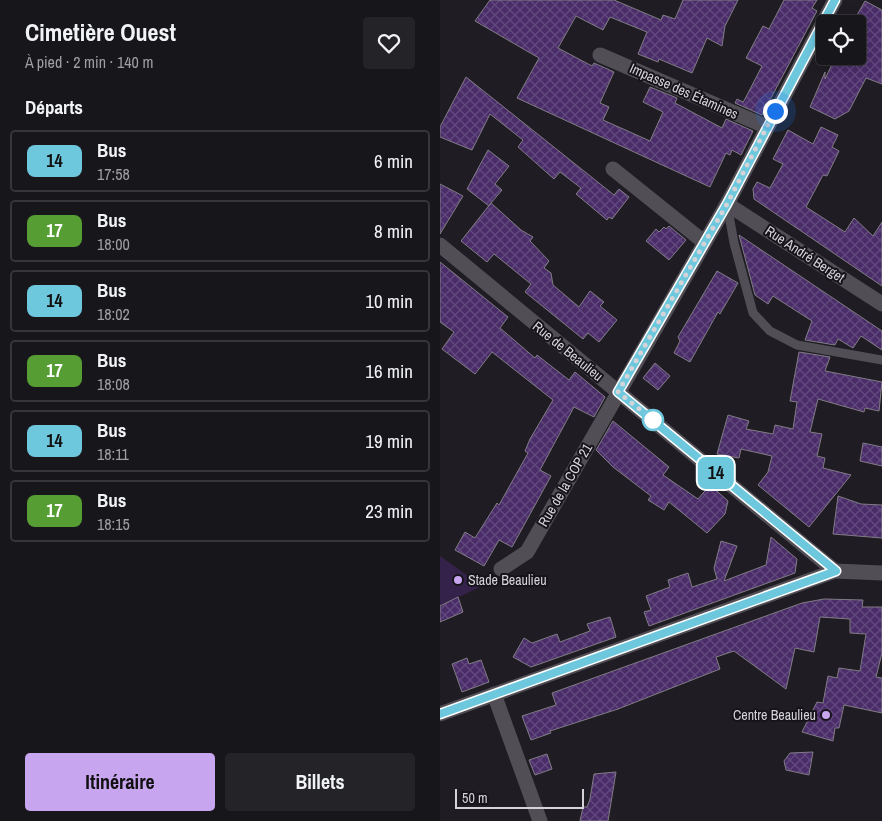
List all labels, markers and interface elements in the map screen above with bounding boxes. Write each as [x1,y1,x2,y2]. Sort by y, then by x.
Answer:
map controls [816,15,866,65]
button: locate [816,15,866,65]
text: Cimetière Ouest [25,16,176,48]
button: heart [363,17,415,69]
text: À pied · 2 min · 140 m [25,51,153,73]
street label: Impasse des Étamines [627,59,741,123]
text: Départs [25,94,83,120]
your location [763,99,788,124]
text: Bus [97,137,126,163]
text: 14 [46,148,63,173]
text: 6 min [374,148,413,174]
text: 17:58 [97,163,130,185]
text: Bus [97,207,126,233]
text: 17 [46,218,63,243]
text: 8 min [374,218,413,244]
street label: Rue André Berget [762,222,848,286]
text: 18:00 [97,233,130,255]
text: Bus [97,277,126,303]
text: 14 [46,288,63,313]
text: 10 min [365,288,413,314]
text: 18:02 [97,303,130,325]
street label: Rue de Beaulieu [529,317,607,385]
text: Bus [97,347,126,373]
text: 17 [46,358,63,383]
text: 16 min [365,358,413,384]
text: 18:08 [97,373,130,395]
unlabelled marker [642,409,664,431]
text: Bus [97,417,126,443]
text: 14 [46,428,63,453]
text: 19 min [365,428,413,454]
street label: Rue de la COP 21 [534,440,596,530]
text: 18:11 [97,443,129,465]
line badge: 14 [694,457,738,489]
text: 14 [708,460,724,485]
text: Bus [97,487,126,513]
text: 17 [46,498,63,523]
text: 23 min [365,498,413,524]
text: 18:15 [97,513,130,535]
place label: Stade Beaulieu [468,571,547,589]
marker: Stade Beaulieu [452,574,464,586]
place label: Centre Beaulieu [733,706,816,724]
marker: Centre Beaulieu [820,709,832,721]
button: Itinéraire [25,753,215,811]
button: Billets [225,753,415,811]
scale bar [455,786,584,809]
text: 50 m [462,789,488,807]

